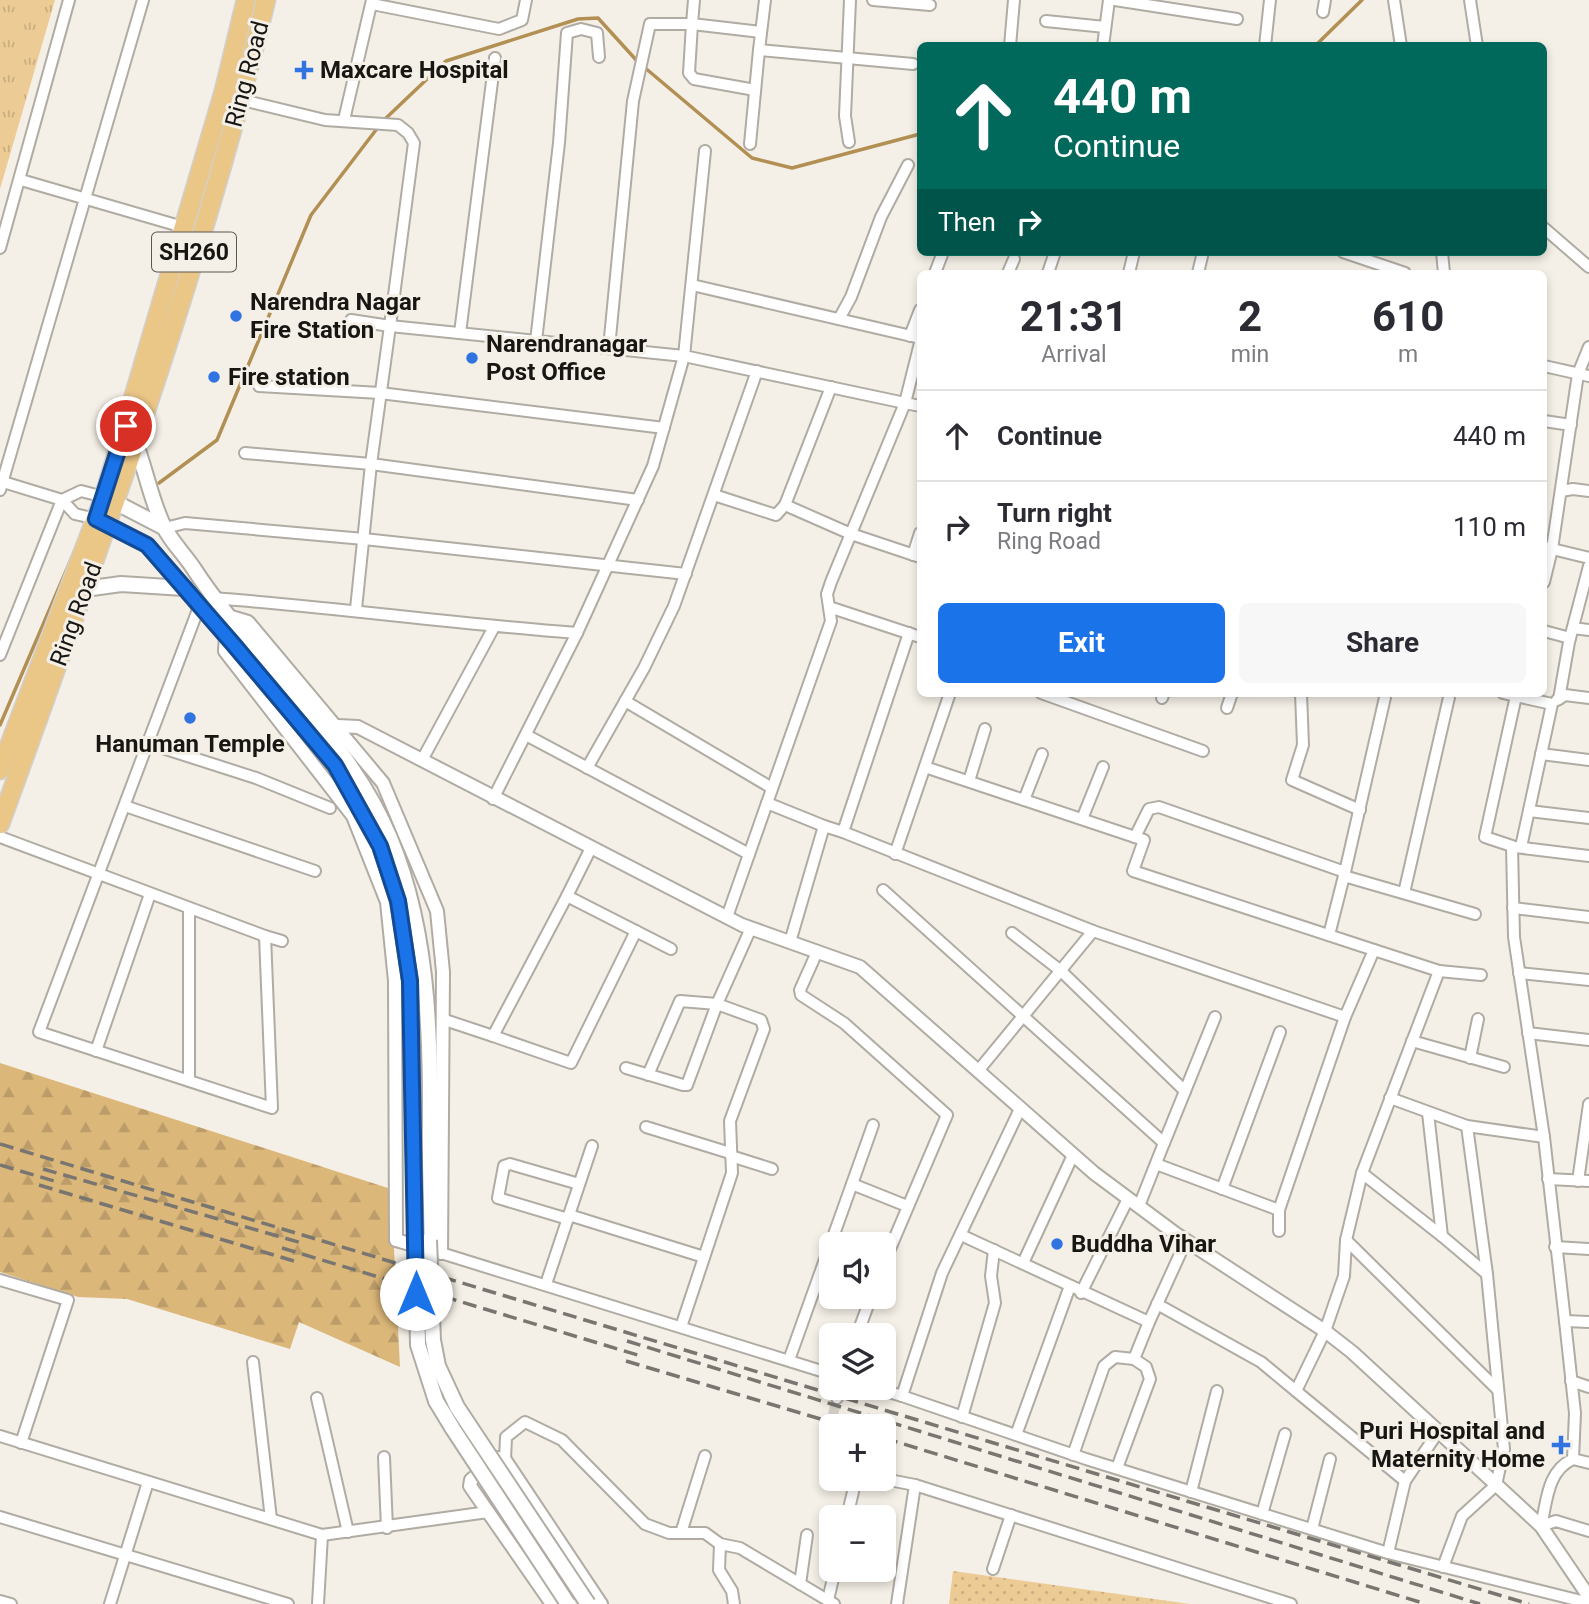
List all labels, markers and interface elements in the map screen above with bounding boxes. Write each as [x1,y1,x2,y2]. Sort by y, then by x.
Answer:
street label: Ring Road [219,18,275,130]
place label: Maxcare Hospital [320,56,509,84]
marker: Maxcare Hospital [294,60,314,80]
text: 440 m [1053,68,1192,125]
icon: ahead [938,70,1029,161]
text: Continue [1053,127,1180,165]
icon: right [1010,203,1048,241]
text: Then [938,207,996,237]
road number: SH260 [152,232,236,272]
place label: Narendra Nagar Fire Station [250,288,421,344]
text: 21:31 [1020,292,1128,341]
text: 2 [1238,292,1262,341]
text: 610 [1372,292,1444,341]
marker: Narendra Nagar Fire Station [228,308,244,324]
place label: Narendranagar Post Office [486,330,647,386]
text: Arrival [1041,341,1107,368]
text: min [1231,341,1269,368]
text: m [1398,341,1418,368]
marker: Narendranagar Post Office [464,350,480,366]
place label: Fire station [228,363,350,391]
marker: Fire station [206,369,222,385]
pin [96,396,156,456]
icon: arrive [107,407,145,445]
icon: ahead [938,417,976,455]
text: Continue [997,421,1102,451]
text: 440 m [1453,421,1526,451]
text: Turn right [997,498,1112,528]
icon: right [938,508,976,546]
text: 110 m [1453,512,1526,542]
text: Ring Road [997,528,1101,555]
street label: Ring Road [44,558,108,670]
button: Exit [938,603,1225,683]
button: Share [1239,603,1526,683]
marker: Hanuman Temple [182,710,198,726]
place label: Hanuman Temple [95,730,285,758]
place label: Buddha Vihar [1071,1230,1216,1258]
map controls [819,1232,896,1582]
button: sound [819,1232,896,1309]
marker: Buddha Vihar [1049,1236,1065,1252]
position arrow [379,1257,453,1331]
button: layers [819,1323,896,1400]
button: + [819,1414,896,1491]
place label: Puri Hospital and Maternity Home [1359,1417,1545,1473]
marker: Puri Hospital and Maternity Home [1551,1435,1571,1455]
button: − [819,1505,896,1582]

